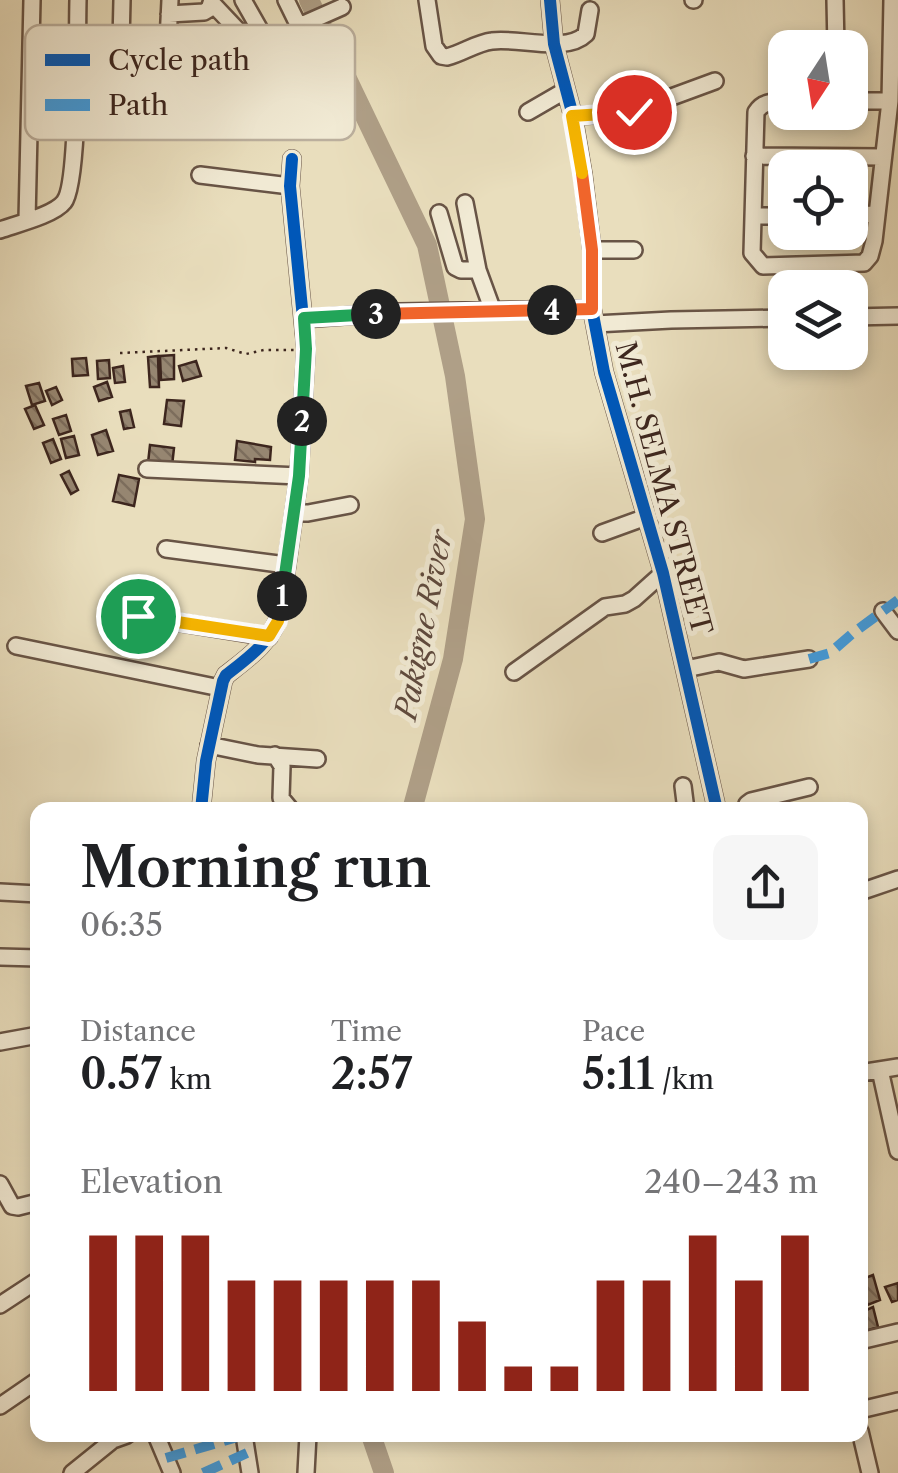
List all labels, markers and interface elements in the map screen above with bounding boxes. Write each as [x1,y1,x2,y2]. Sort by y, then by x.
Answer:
legend [25,25,355,140]
north arrow [768,30,868,130]
map controls [768,30,868,370]
text: Cycle path [108,43,250,77]
pin [592,70,677,155]
icon: check [607,85,662,140]
text: Path [108,88,168,122]
button: locate [768,150,868,250]
button: layers [768,270,868,370]
pin: 4 [527,285,577,335]
pin: 3 [351,289,401,339]
text: 4 [544,293,560,327]
text: 3 [368,297,384,331]
street label: M.H. SELMA STREET [608,338,720,638]
pin: 2 [277,396,327,446]
text: 2 [294,404,310,438]
water label: Pakigne River [387,525,460,725]
pin: 1 [257,571,307,621]
pin [96,574,181,659]
text: 1 [276,579,288,613]
icon: arrive [111,589,166,644]
text: Morning run [80,834,431,901]
button: share [713,835,818,940]
text: 06:35 [80,905,163,944]
text: Distance [80,1014,196,1048]
text: Time [331,1014,402,1048]
text: Pace [582,1014,645,1048]
text: 0.57 [80,1048,162,1100]
text: 2:57 [331,1048,412,1100]
text: 5:11 [582,1048,654,1100]
text: km [162,1062,212,1096]
text: /km [654,1062,714,1096]
text: Elevation [80,1162,223,1201]
text: 240–243 m [644,1162,818,1201]

